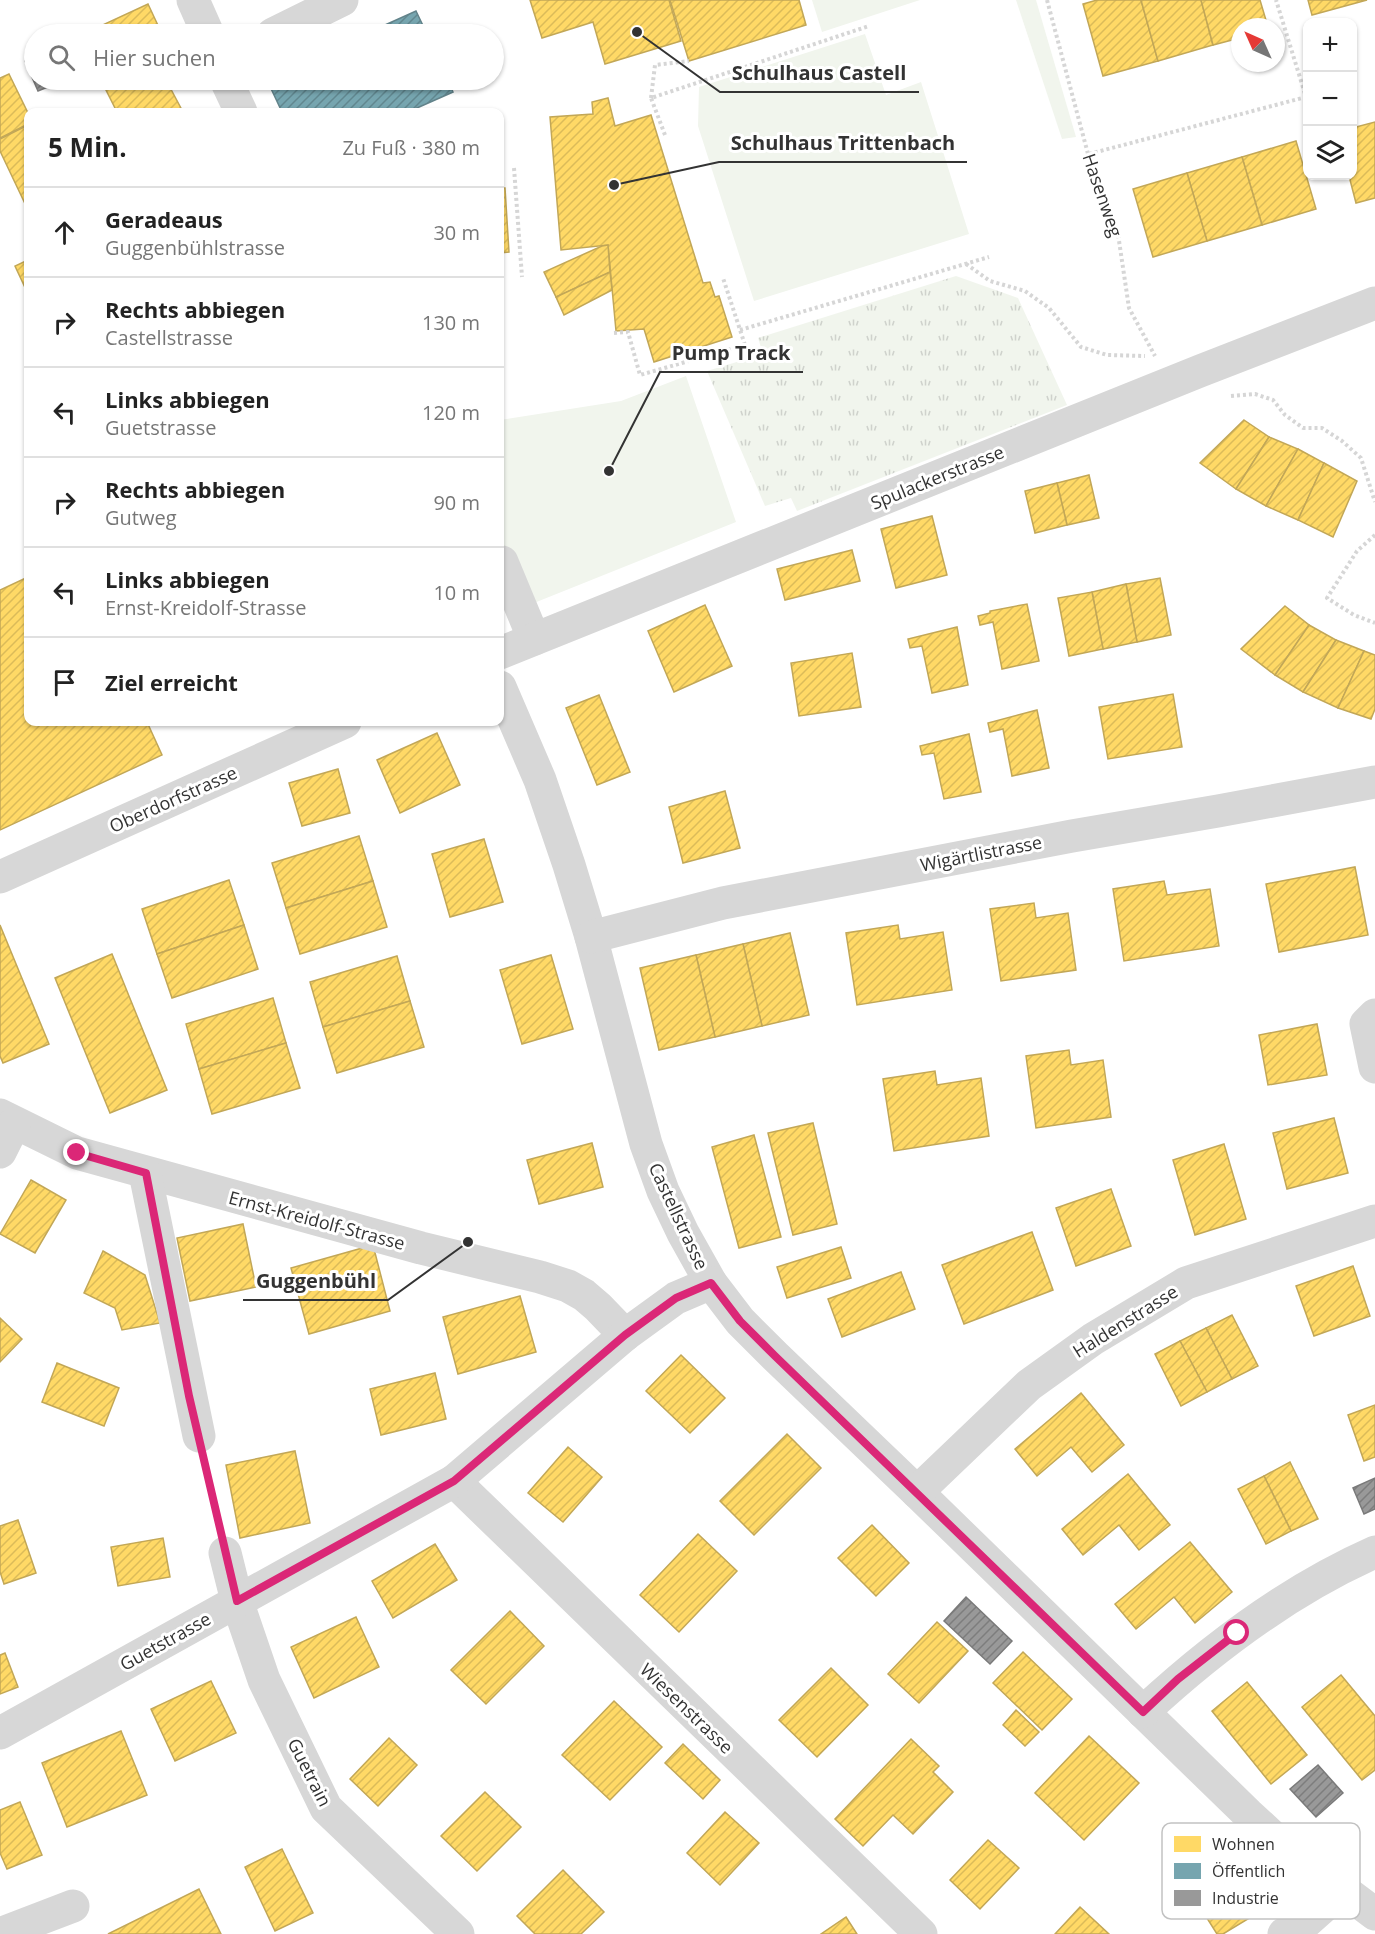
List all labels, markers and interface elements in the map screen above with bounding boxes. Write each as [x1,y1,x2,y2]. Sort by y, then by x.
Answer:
north arrow [1231,18,1285,72]
map controls [1303,18,1357,180]
button: + [1303,18,1357,72]
search box [24,24,504,90]
icon: search [45,41,78,74]
text: Hier suchen [93,42,216,72]
callout: Schulhaus Castell [720,54,919,92]
text: Schulhaus Castell [732,59,906,86]
button: − [1303,72,1357,126]
callout: Schulhaus Trittenbach [719,124,967,162]
button: layers [1303,126,1357,180]
text: 5 Min. [48,129,127,165]
text: Schulhaus Trittenbach [731,129,955,156]
text: Zu Fuß · 380 m [342,134,480,161]
street label: Hasenweg [1078,150,1129,240]
text: Geradeaus [105,204,223,234]
icon: ahead [48,216,81,249]
text: 30 m [433,219,480,246]
text: Guggenbühlstrasse [105,234,285,261]
text: Rechts abbiegen [105,294,285,324]
icon: right [48,306,81,339]
text: 130 m [422,309,480,336]
text: Castellstrasse [105,324,233,351]
callout: Pump Track [660,334,803,372]
text: Pump Track [672,339,791,366]
text: Links abbiegen [105,384,270,414]
icon: left [48,396,81,429]
text: 120 m [422,399,480,426]
text: Guetstrasse [105,414,216,441]
street label: Spulackerstrasse [867,439,1007,515]
text: Rechts abbiegen [105,474,285,504]
icon: right [48,486,81,519]
text: 90 m [433,489,480,516]
text: Gutweg [105,504,177,531]
text: Links abbiegen [105,564,270,594]
icon: left [48,576,81,609]
text: 10 m [433,579,480,606]
text: Ernst-Kreidolf-Strasse [105,594,307,621]
icon: arrive [48,666,81,699]
text: Ziel erreicht [105,667,238,697]
street label: Oberdorfstrasse [105,760,241,838]
street label: Wigärtlistrasse [918,829,1044,877]
route end [63,1139,89,1165]
street label: Castellstrasse [644,1159,714,1273]
street label: Ernst-Kreidolf-Strasse [226,1185,408,1255]
callout: Guggenbühl [243,1262,388,1300]
text: Guggenbühl [256,1267,376,1294]
street label: Haldenstrasse [1068,1279,1182,1363]
street label: Guetstrasse [115,1606,215,1676]
route start [1223,1619,1249,1645]
street label: Wiesenstrasse [635,1657,739,1759]
street label: Guetrain [283,1734,337,1810]
legend [1162,1823,1360,1919]
text: Wohnen [1212,1833,1275,1855]
text: Öffentlich [1212,1860,1285,1882]
text: Industrie [1212,1887,1279,1909]

